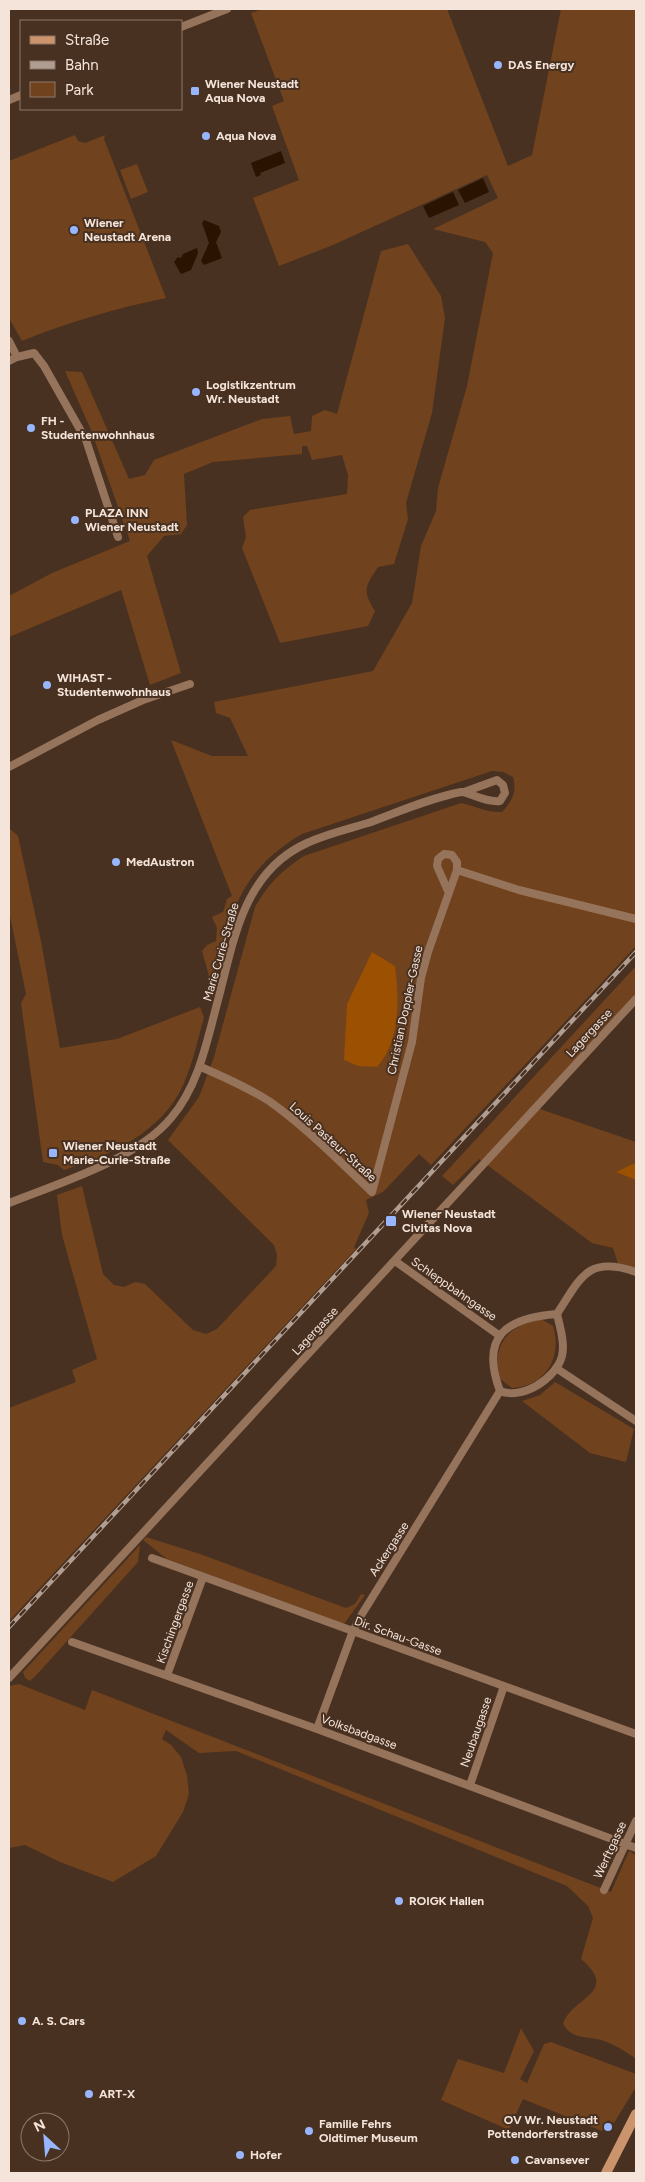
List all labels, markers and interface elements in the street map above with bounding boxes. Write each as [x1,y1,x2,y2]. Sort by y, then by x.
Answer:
legend [20,20,182,110]
text: Straße [65,31,109,49]
text: Bahn [65,56,99,74]
place label: DAS Energy [508,58,574,72]
marker: DAS Energy [492,59,504,71]
place label: Wiener Neustadt Aqua Nova [205,77,299,105]
text: Park [65,81,94,99]
marker: Wiener Neustadt Aqua Nova [189,85,201,97]
place label: Aqua Nova [216,129,276,143]
marker: Aqua Nova [200,130,212,142]
place label: Wiener Neustadt Arena [84,216,171,244]
marker: Wiener Neustadt Arena [68,224,80,236]
place label: Logistikzentrum Wr. Neustadt [206,378,296,406]
marker: Logistikzentrum Wr. Neustadt [190,386,202,398]
place label: FH - Studentenwohnhaus [41,414,155,442]
marker: FH - Studentenwohnhaus [25,422,37,434]
place label: PLAZA INN Wiener Neustadt [85,506,179,534]
marker: PLAZA INN Wiener Neustadt [69,514,81,526]
place label: WIHAST - Studentenwohnhaus [57,671,171,699]
marker: WIHAST - Studentenwohnhaus [41,679,53,691]
place label: MedAustron [126,855,194,869]
marker: MedAustron [110,856,122,868]
street label: Marie Curie-Straße [200,901,242,1003]
street label: Christian Doppler-Gasse [384,944,426,1076]
street label: Lagergasse [563,1006,615,1060]
street label: Louis Pasteur-Straße [287,1099,380,1185]
place label: Wiener Neustadt Marie-Curie-Straße [63,1139,171,1167]
marker: Wiener Neustadt Marie-Curie-Straße [47,1147,59,1159]
place label: Wiener Neustadt Civitas Nova [402,1207,496,1235]
marker: Wiener Neustadt Civitas Nova [384,1214,398,1228]
street label: Schleppbahngasse [408,1254,500,1324]
street label: Lagergasse [289,1304,341,1358]
street label: Ackergasse [366,1519,412,1579]
street label: Kischingergasse [154,1578,197,1665]
street label: Dir. Schau-Gasse [352,1614,444,1658]
street label: Neubaugasse [457,1695,495,1769]
street label: Volksbadgasse [319,1712,399,1752]
street label: Werftgasse [591,1819,630,1881]
place label: ROIGK Hallen [409,1894,484,1908]
marker: ROIGK Hallen [393,1895,405,1907]
place label: A. S. Cars [32,2014,85,2028]
marker: A. S. Cars [16,2015,28,2027]
place label: ART-X [99,2087,136,2101]
marker: ART-X [83,2088,95,2100]
north arrow [20,2112,70,2162]
place label: OV Wr. Neustadt Pottendorferstrasse [487,2113,598,2141]
text: N [31,2116,48,2136]
place label: Familie Fehrs Oldtimer Museum [319,2117,418,2145]
marker: OV Wr. Neustadt Pottendorferstrasse [602,2121,614,2133]
marker: Familie Fehrs Oldtimer Museum [303,2125,315,2137]
place label: Hofer [250,2148,282,2162]
marker: Hofer [234,2149,246,2161]
place label: Cavansever [525,2153,590,2167]
marker: Cavansever [509,2154,521,2166]

